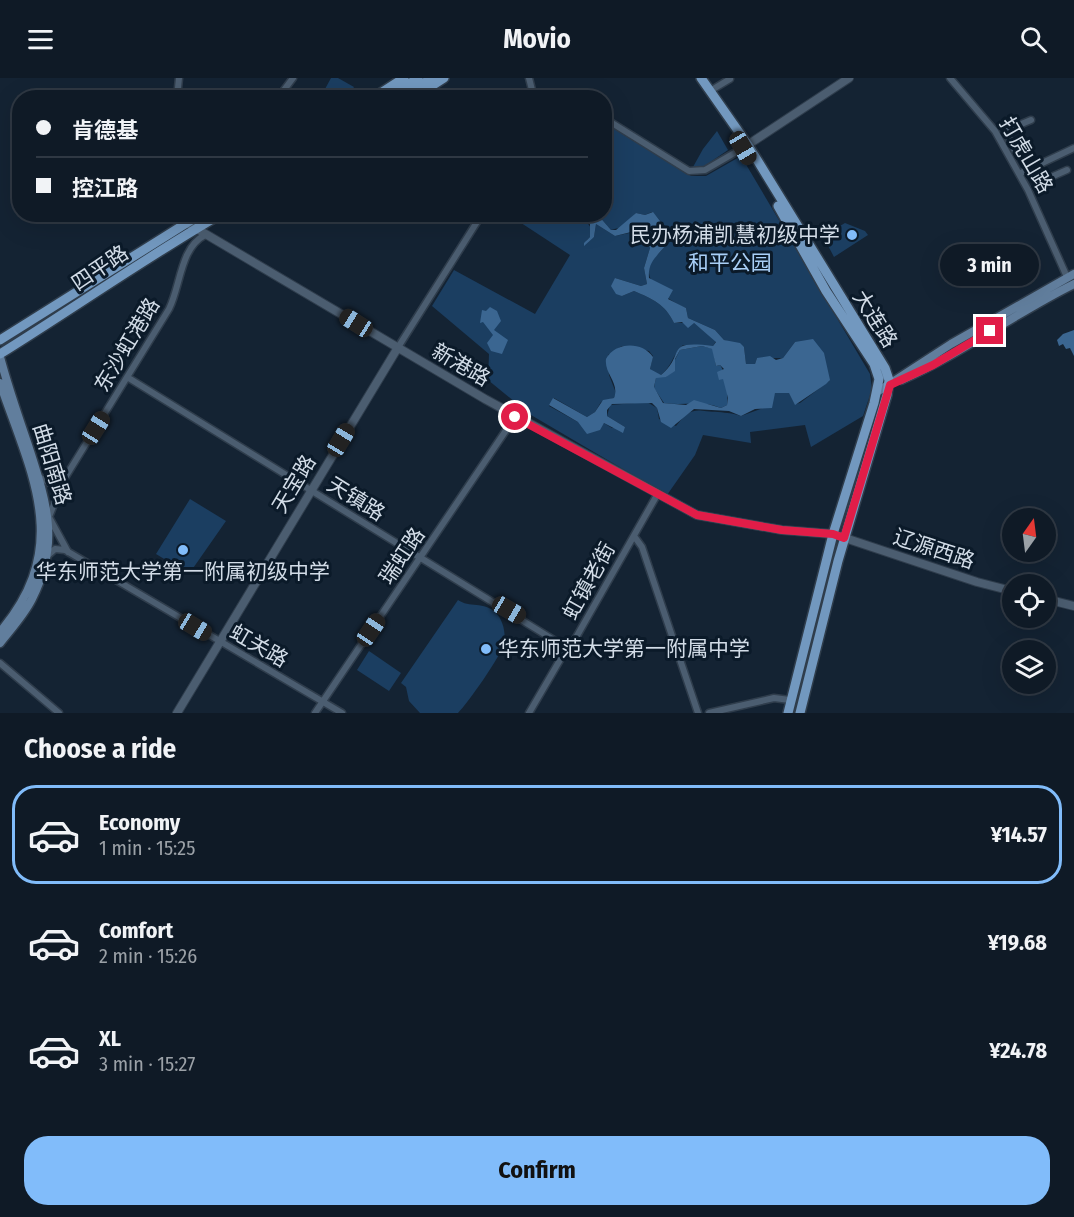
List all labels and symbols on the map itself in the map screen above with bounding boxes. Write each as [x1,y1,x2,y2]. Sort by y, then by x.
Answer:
street label: 打虎山路 [994,112,1058,198]
car [726,128,760,168]
place label: 民办杨浦凯慧初级中学 [630,222,840,248]
marker: 民办杨浦凯慧初级中学 [845,228,859,242]
street label: 四平路 [67,240,133,296]
callout: 3 min [940,244,1040,286]
park label: 和平公园 [688,250,772,276]
street label: 大连路 [847,285,903,353]
street label: 东沙虹港路 [89,293,165,397]
car [336,306,376,340]
route end [976,317,1003,344]
street label: 新港路 [427,338,495,392]
route start [501,403,528,430]
car [79,408,113,448]
street label: 曲阳南路 [27,420,77,508]
car [324,420,358,460]
street label: 天宝路 [267,450,321,518]
street label: 天镇路 [322,471,390,527]
north arrow [1002,508,1056,562]
street label: 瑞虹路 [374,523,430,589]
street label: 辽源西路 [890,524,978,574]
street label: 虹镇老街 [557,538,621,624]
marker: 华东师范大学第一附属初级中学 [176,543,190,557]
place label: 华东师范大学第一附属初级中学 [36,559,330,585]
car [489,593,529,627]
car [175,610,215,644]
car [353,610,389,650]
street label: 虹关路 [225,619,293,673]
place label: 华东师范大学第一附属中学 [498,636,750,662]
marker: 华东师范大学第一附属中学 [479,642,493,656]

